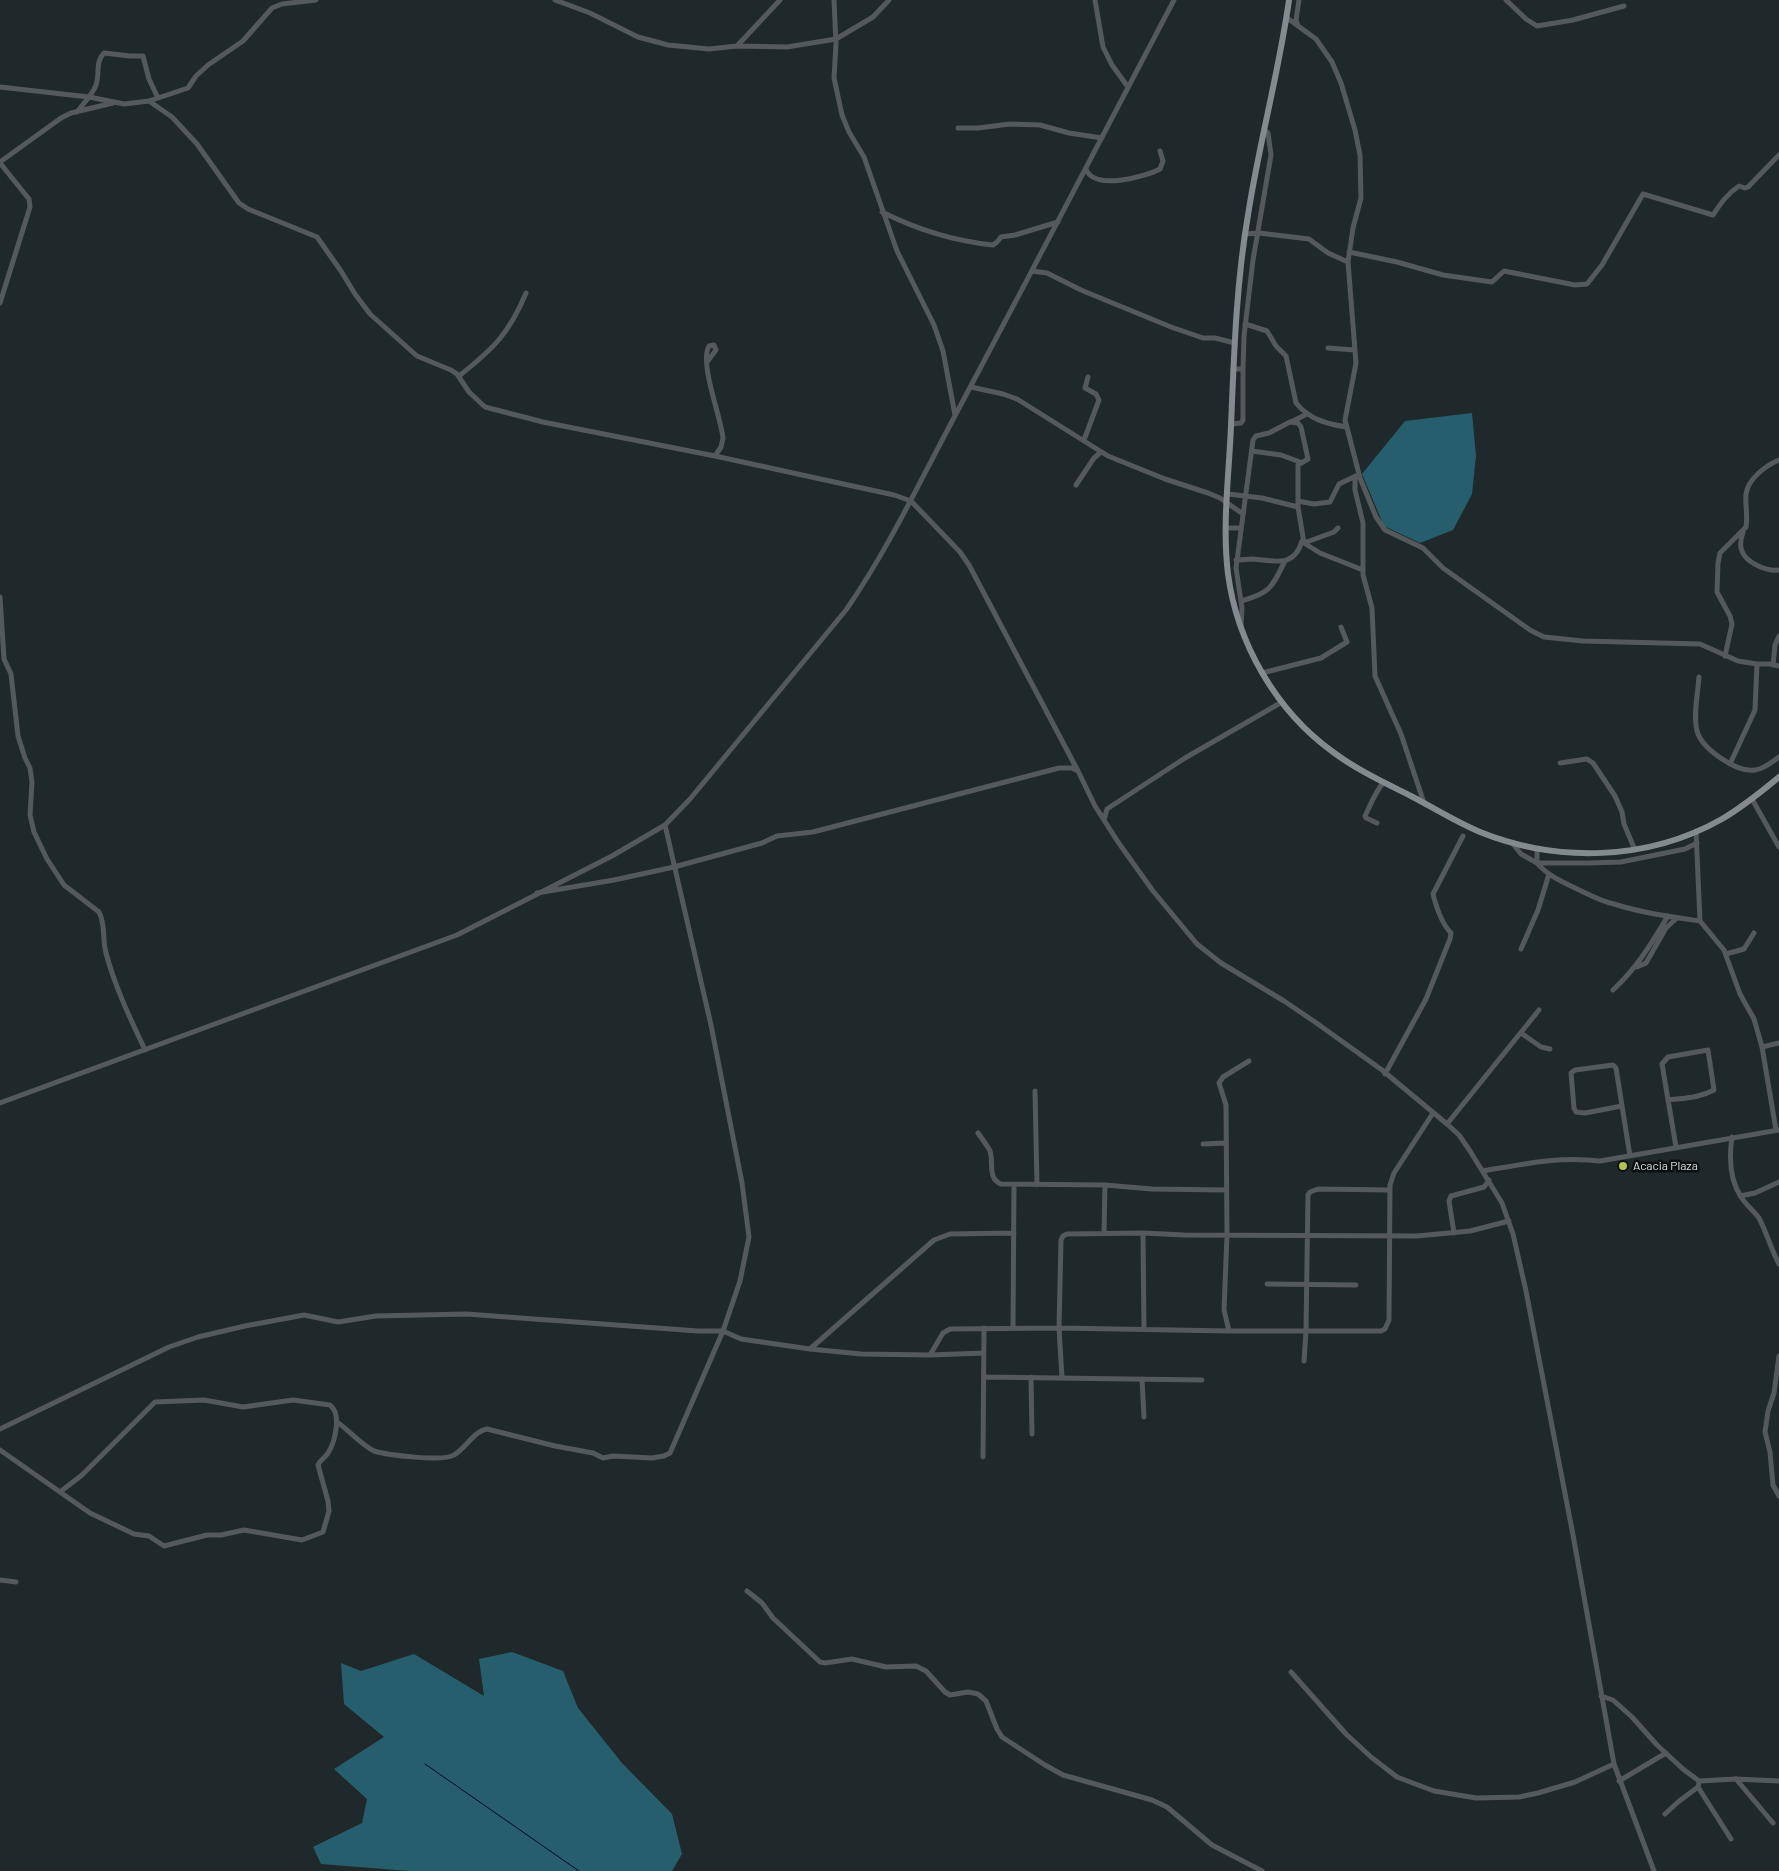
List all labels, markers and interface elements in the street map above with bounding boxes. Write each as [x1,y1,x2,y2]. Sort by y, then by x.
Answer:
place label: Acacia Plaza [1633,1159,1698,1173]
marker: Acacia Plaza [1617,1160,1629,1172]

